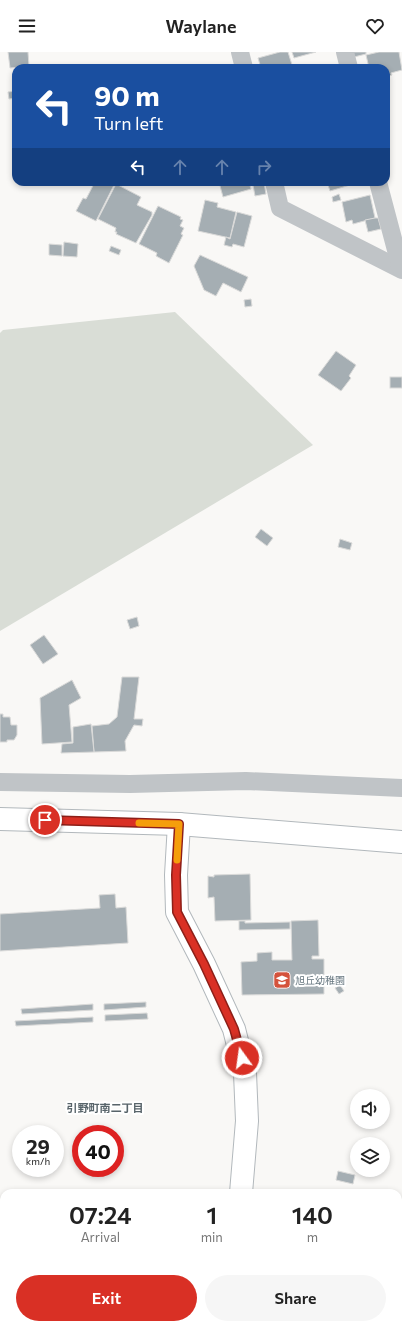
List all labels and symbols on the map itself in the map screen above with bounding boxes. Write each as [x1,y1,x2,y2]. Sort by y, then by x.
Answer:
pin [28,803,62,837]
school or university icon: 旭丘幼稚園 [272,970,292,990]
place label: 旭丘幼稚園 [295,974,345,986]
position arrow [221,1037,263,1079]
district label: 引野町南二丁目 [67,1101,144,1114]
speed limit sign: 40 [72,1125,124,1177]

